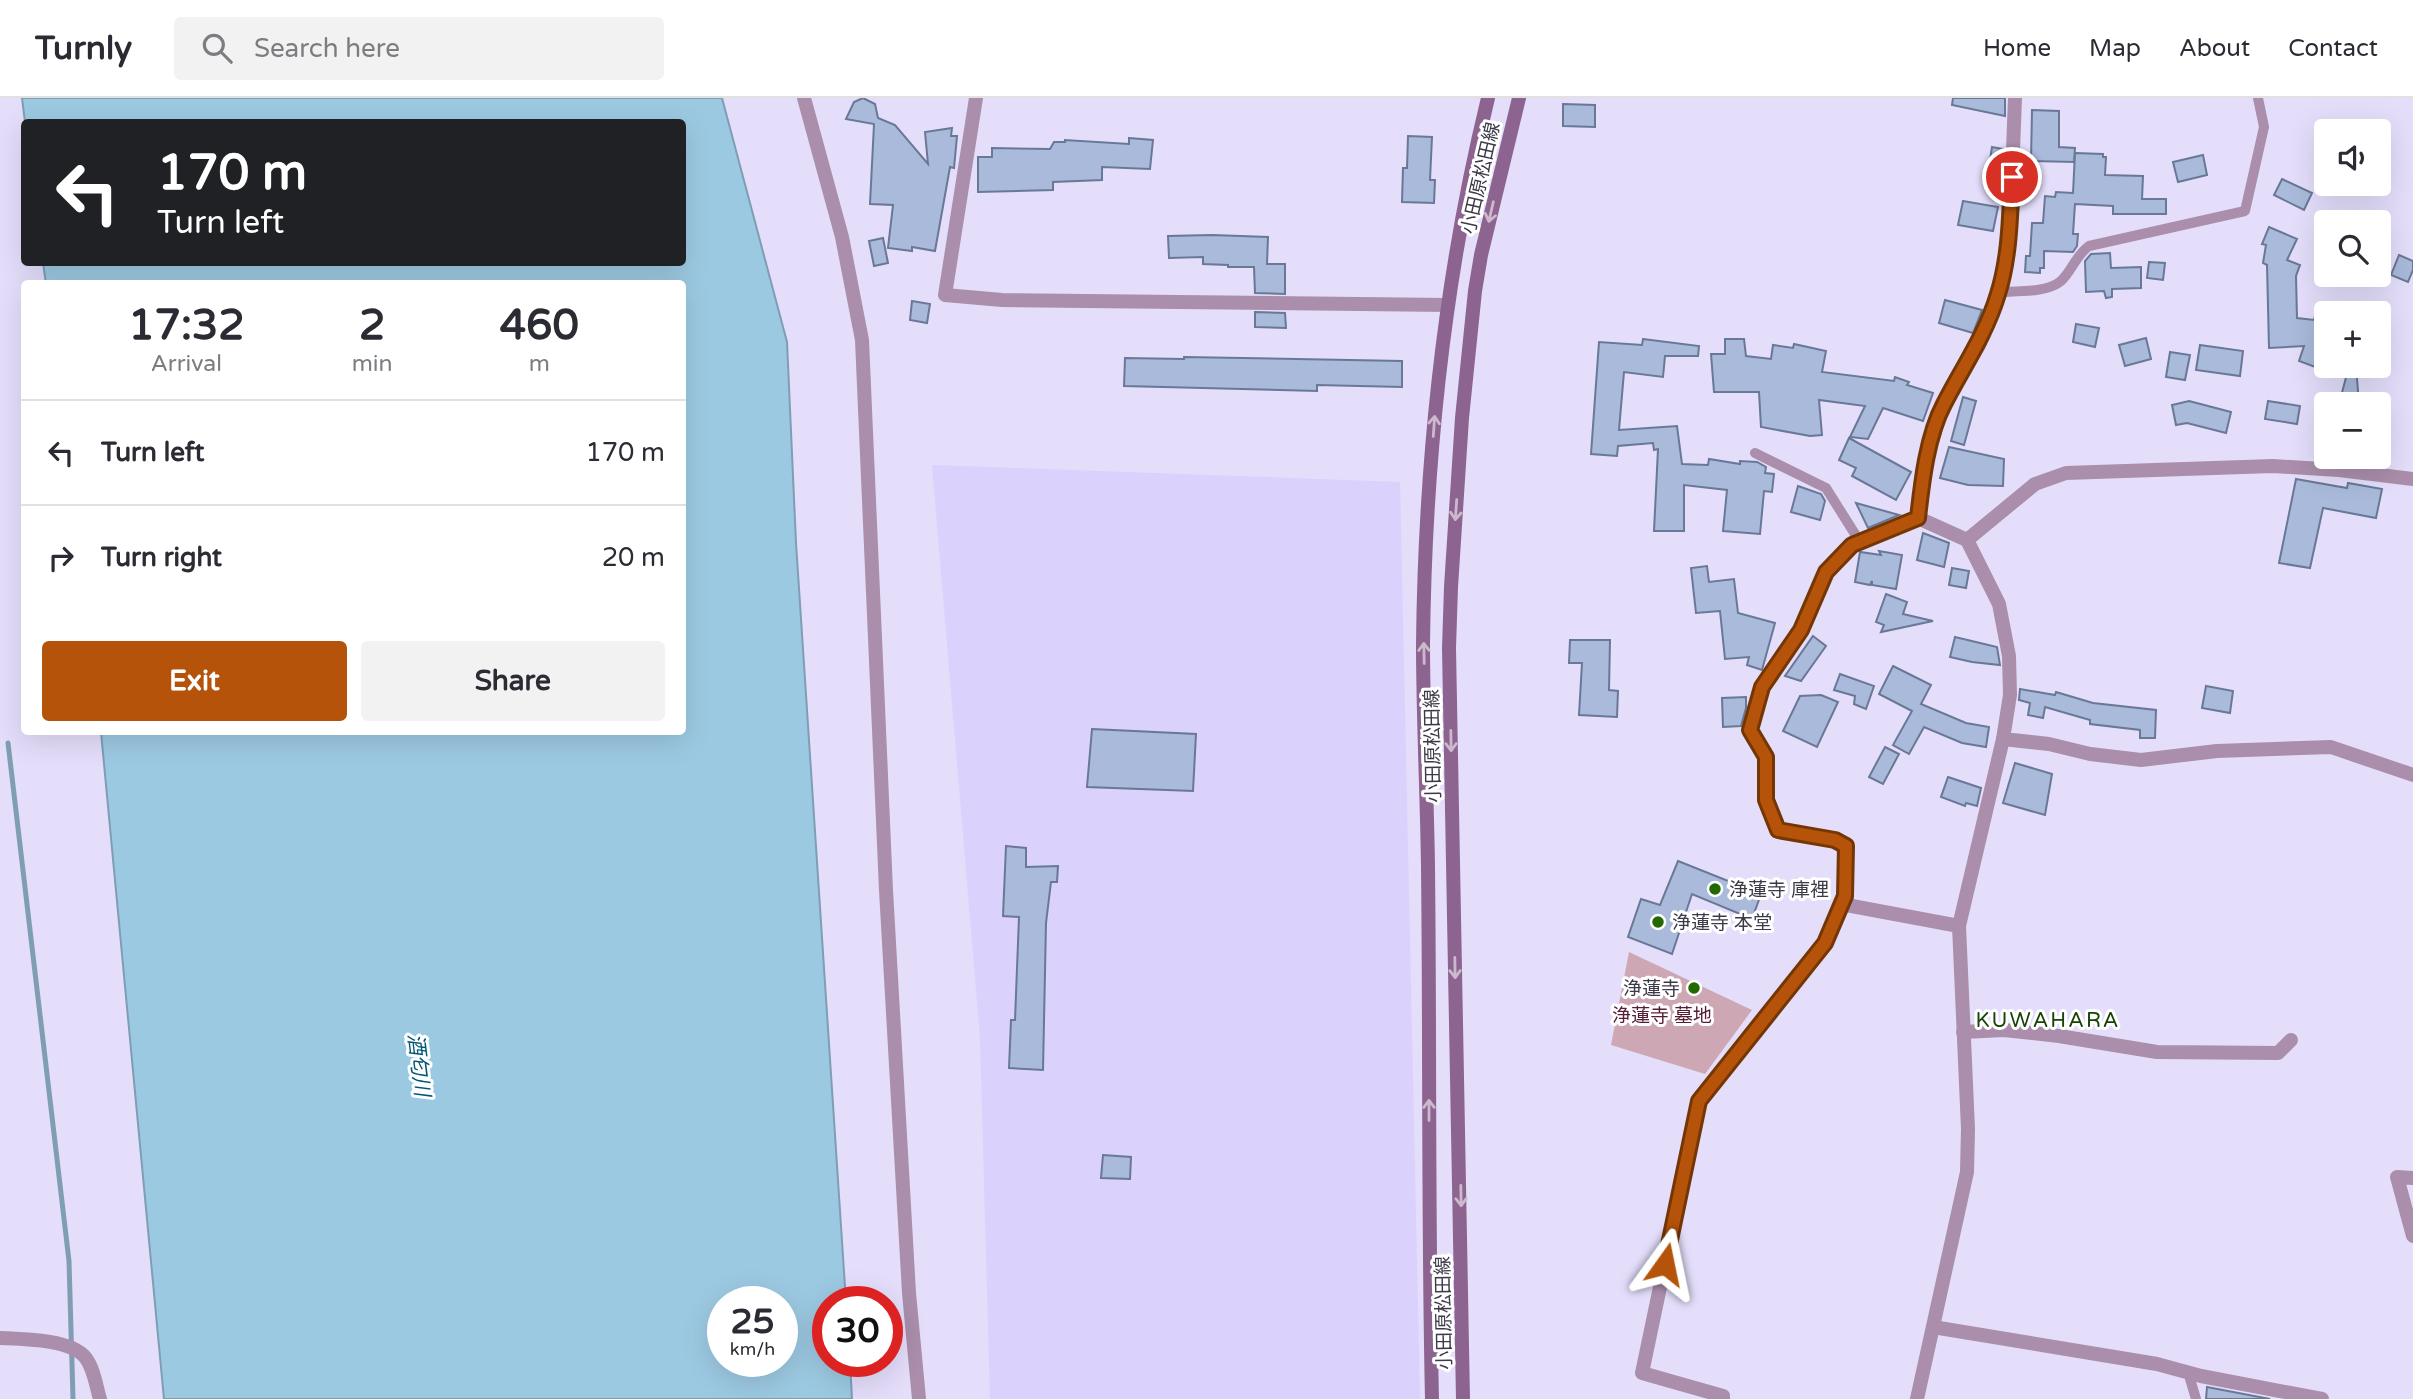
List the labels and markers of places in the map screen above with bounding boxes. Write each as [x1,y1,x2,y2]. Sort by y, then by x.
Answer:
pin [1982,147,2042,207]
place label: 浄蓮寺 庫裡 [1729,879,1829,901]
marker: 浄蓮寺 庫裡 [1707,881,1723,897]
place label: 浄蓮寺 本堂 [1672,912,1772,934]
marker: 浄蓮寺 本堂 [1650,914,1666,930]
place label: 浄蓮寺 [1623,978,1680,1000]
marker: 浄蓮寺 [1686,980,1702,996]

